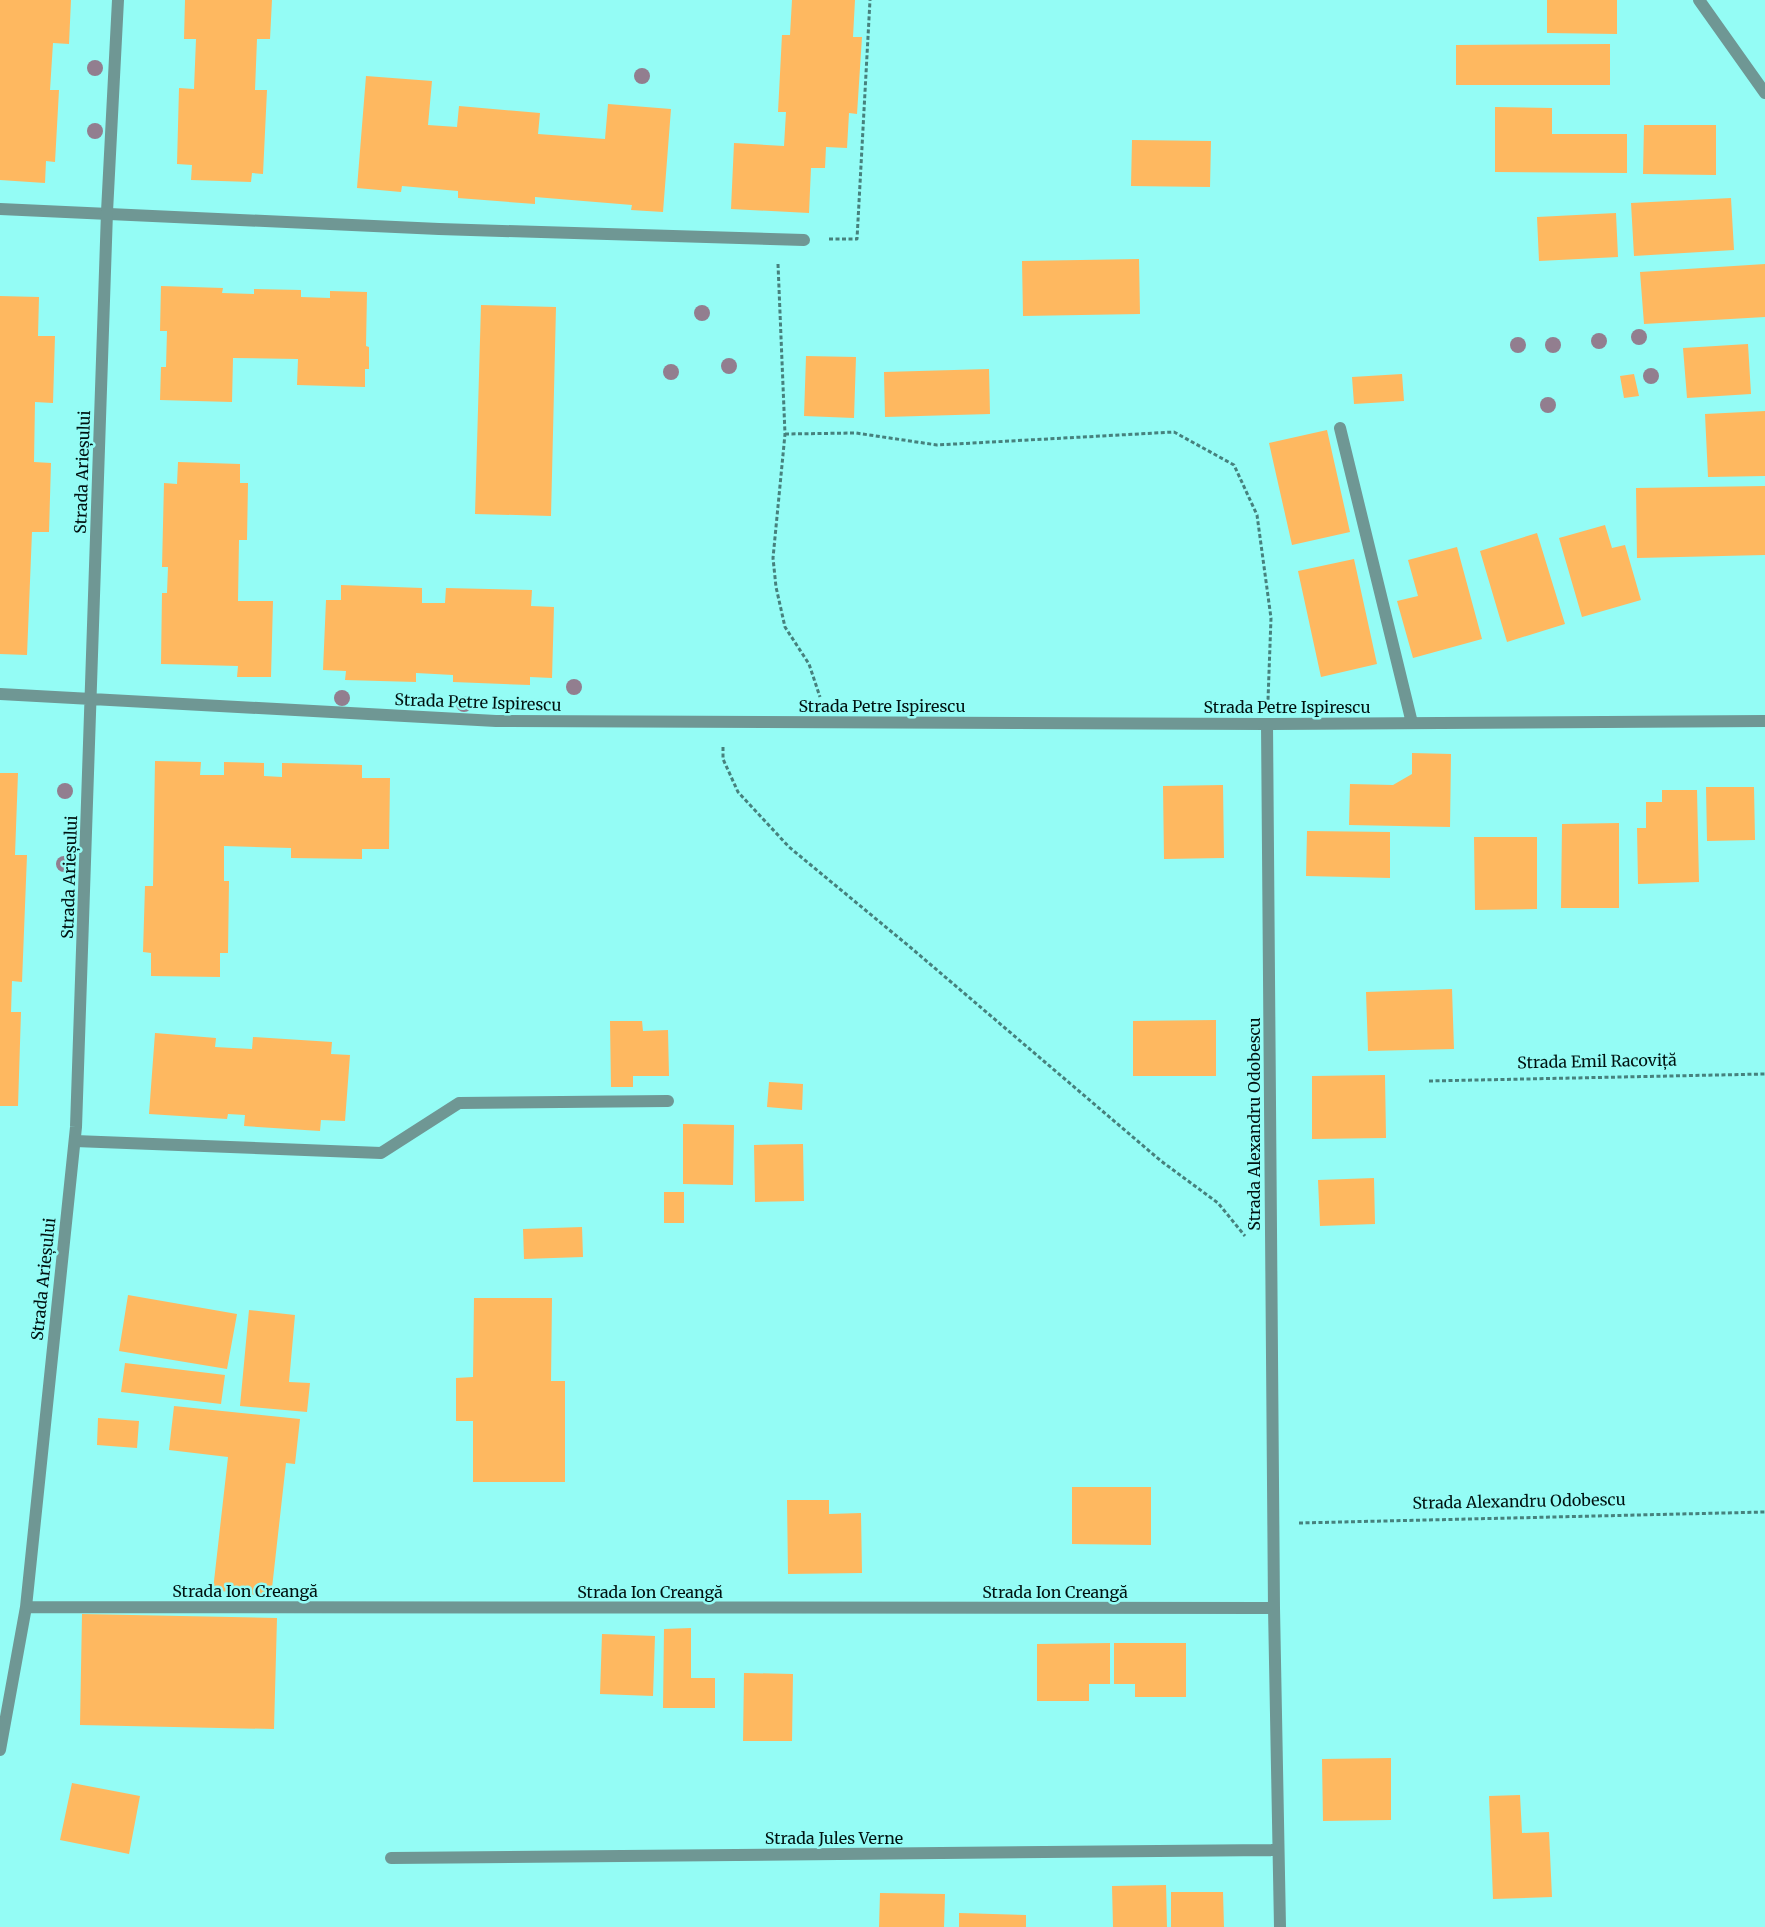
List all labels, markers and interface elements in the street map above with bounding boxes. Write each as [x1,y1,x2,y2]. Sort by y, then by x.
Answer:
street label: Strada Arieșului [70,410,95,534]
street label: Strada Petre Ispirescu [394,689,562,715]
street label: Strada Petre Ispirescu [799,696,966,716]
street label: Strada Petre Ispirescu [1204,697,1371,717]
street label: Strada Arieșului [57,815,82,939]
street label: Strada Alexandru Odobescu [1244,1017,1264,1231]
street label: Strada Emil Racoviță [1517,1050,1677,1073]
street label: Strada Arieșului [27,1217,60,1342]
street label: Strada Alexandru Odobescu [1412,1489,1626,1513]
street label: Strada Ion Creangă [172,1581,318,1601]
street label: Strada Ion Creangă [577,1582,723,1602]
street label: Strada Ion Creangă [982,1582,1128,1602]
street label: Strada Jules Verne [765,1828,903,1848]

